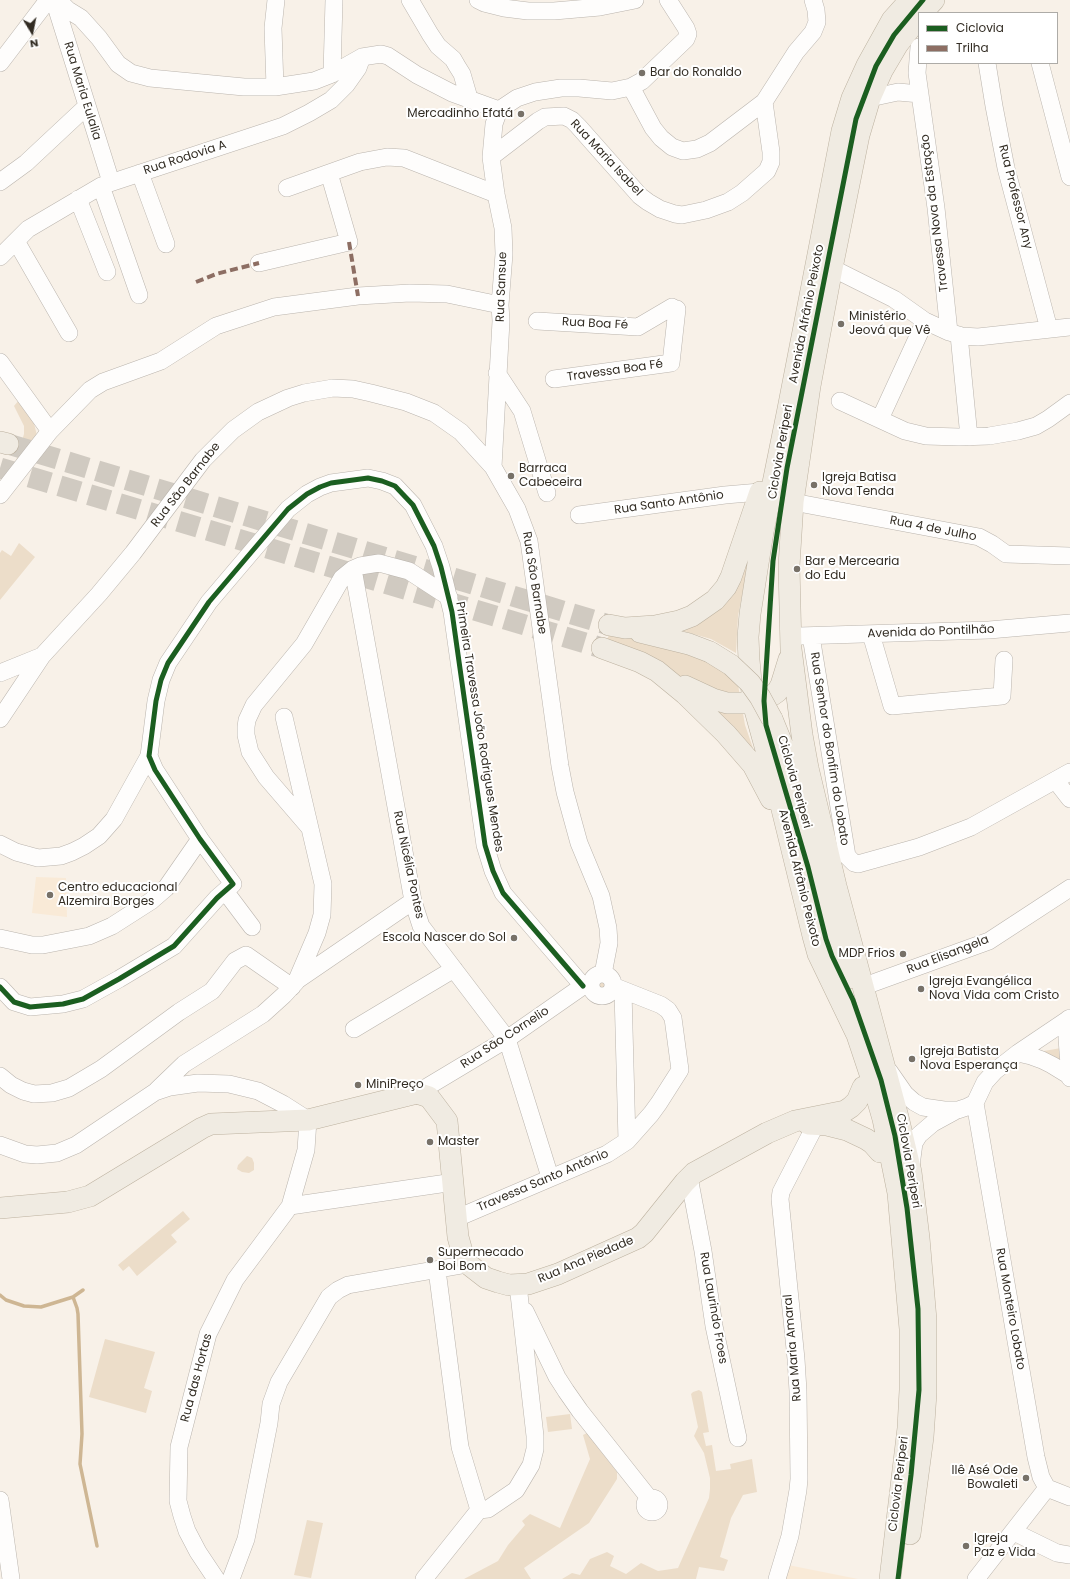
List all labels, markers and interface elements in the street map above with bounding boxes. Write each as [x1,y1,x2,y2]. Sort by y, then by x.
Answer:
north arrow [12,12,52,52]
legend [918,12,1058,64]
text: Ciclovia [956,19,1004,36]
text: N [29,35,40,52]
text: Trilha [956,39,989,56]
street label: Rua Maria Eulalia [60,40,104,142]
place label: Bar do Ronaldo [650,66,742,80]
marker: Bar do Ronaldo [637,68,647,78]
place label: Mercadinho Efatá [407,107,513,121]
marker: Mercadinho Efatá [516,109,526,119]
street label: Rua Maria Isabel [567,117,645,199]
street label: Travessa Nova da Estação [918,133,952,293]
street label: Rua Rodovia A [142,138,228,178]
street label: Rua Professor Any [995,143,1035,251]
street label: Avenida Afrânio Peixoto [786,243,828,385]
street label: Rua Sansue [494,252,510,322]
place label: Ministério Jeová que Vê [849,310,931,338]
street label: Rua Boa Fé [562,315,628,333]
marker: Ministério Jeová que Vê [836,319,846,329]
street label: Travessa Boa Fé [566,357,664,385]
street label: Ciclovia Periperi [766,404,796,500]
street label: Rua São Barnabe [148,440,224,530]
place label: Barraca Cabeceira [519,462,582,490]
marker: Barraca Cabeceira [506,471,516,481]
place label: Igreja Batisa Nova Tenda [822,471,896,499]
marker: Igreja Batisa Nova Tenda [809,480,819,490]
street label: Rua Santo Antônio [613,488,725,518]
street label: Rua 4 de Julho [888,514,978,544]
street label: Rua São Barnabe [519,531,549,635]
place label: Bar e Mercearia do Edu [805,555,899,583]
marker: Bar e Mercearia do Edu [792,564,802,574]
street label: Primeira Travessa João Rodrigues Mendes [452,601,506,853]
street label: Avenida do Pontilhão [867,623,995,641]
street label: Rua Senhor do Bonfim do Lobato [807,651,851,847]
street label: Ciclovia Periperi [774,734,814,830]
street label: Avenida Afrânio Peixoto [775,808,823,948]
street label: Rua Nicélia Pontes [390,810,426,920]
place label: Centro educacional Alzemira Borges [58,881,177,909]
marker: Centro educacional Alzemira Borges [45,890,55,900]
place label: Escola Nascer do Sol [382,931,506,945]
marker: Escola Nascer do Sol [509,933,519,943]
street label: Rua Elisangela [905,933,991,977]
place label: MDP Frios [839,947,895,961]
marker: MDP Frios [898,949,908,959]
place label: Igreja Evangélica Nova Vida com Cristo [929,975,1059,1003]
marker: Igreja Evangélica Nova Vida com Cristo [916,984,926,994]
street label: Rua São Cornelio [458,1004,552,1072]
place label: Igreja Batista Nova Esperança [920,1045,1018,1073]
marker: Igreja Batista Nova Esperança [907,1054,917,1064]
place label: MiniPreço [366,1078,424,1092]
marker: MiniPreço [353,1080,363,1090]
street label: Ciclovia Periperi [893,1113,923,1209]
place label: Master [438,1135,479,1149]
marker: Master [425,1137,435,1147]
street label: Travessa Santo Antônio [475,1147,611,1215]
street label: Rua Ana Piedade [536,1233,636,1287]
place label: Supermecado Boi Bom [438,1246,524,1274]
street label: Rua Monteiro Lobato [992,1247,1028,1371]
street label: Rua Laurindo Froes [696,1251,730,1365]
marker: Supermecado Boi Bom [425,1255,435,1265]
street label: Rua Maria Amaral [781,1294,805,1402]
street label: Rua das Hortas [178,1332,216,1424]
street label: Ciclovia Periperi [886,1436,912,1532]
place label: Ilê Asé Ode Bowaleti [951,1464,1018,1492]
marker: Ilê Asé Ode Bowaleti [1021,1473,1031,1483]
place label: Igreja Paz e Vida [974,1532,1036,1560]
marker: Igreja Paz e Vida [961,1541,971,1551]

